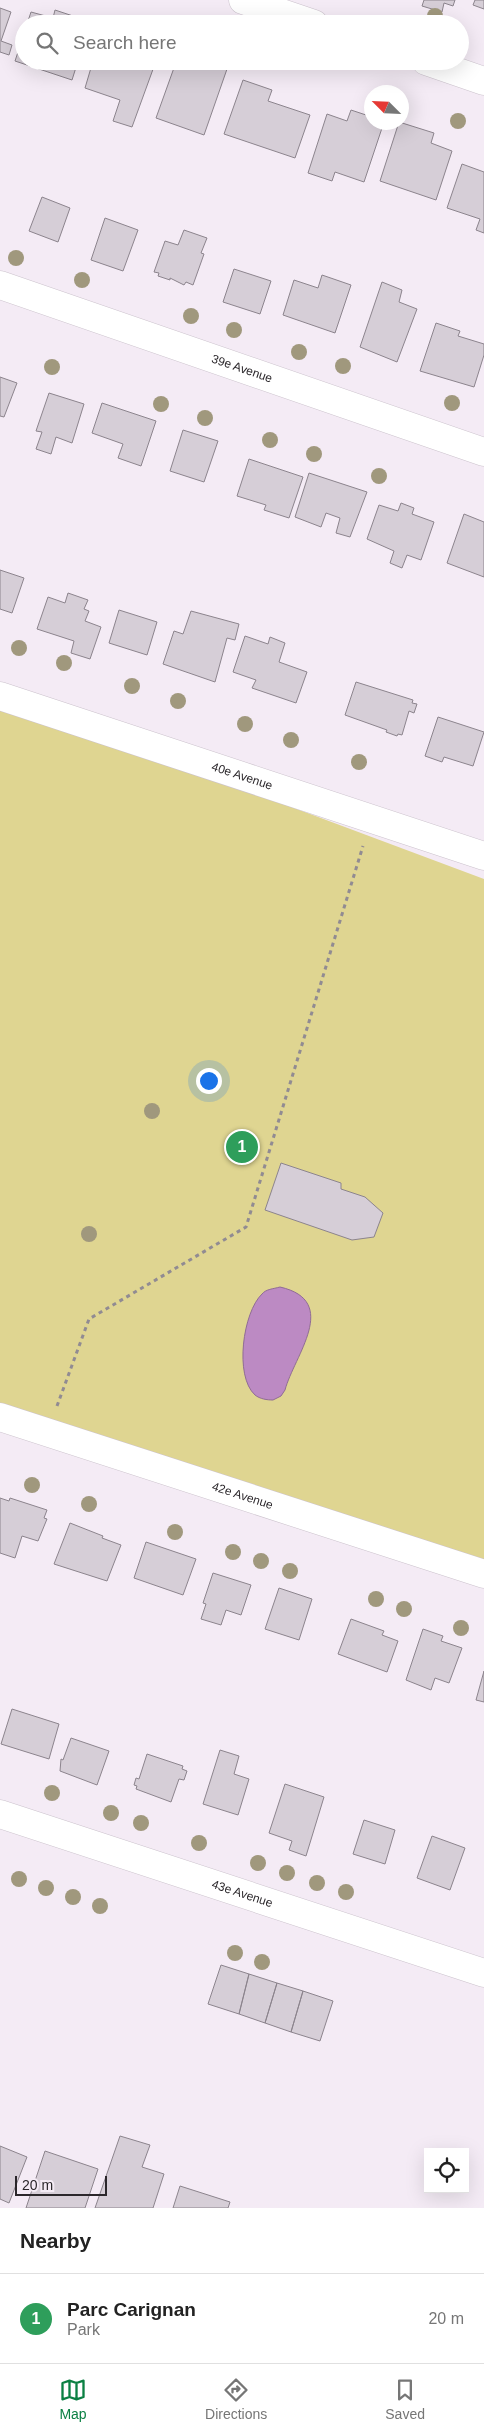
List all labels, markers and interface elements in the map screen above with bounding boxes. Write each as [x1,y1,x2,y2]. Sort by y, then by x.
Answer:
search box [15,15,469,70]
icon: search [33,29,61,57]
text: Search here [73,32,177,53]
north arrow [364,85,409,130]
street label: 39e Avenue [210,352,274,386]
street label: 40e Avenue [210,759,275,793]
your location [196,1068,222,1094]
pin: 1 [226,1128,258,1166]
street label: 42e Avenue [210,1479,275,1512]
street label: 43e Avenue [210,1877,275,1910]
map controls [424,2148,469,2193]
button: locate [424,2148,469,2193]
scale bar [15,2173,108,2196]
text: 20 m [22,2177,53,2193]
text: Nearby [20,2229,91,2252]
text: Parc Carignan [67,2299,196,2320]
text: 1 [32,2310,40,2327]
text: 20 m [428,2310,464,2327]
text: Park [67,2321,100,2338]
tab: Map [59,2376,87,2422]
tab: Directions [205,2376,267,2422]
tab: Saved [385,2376,425,2422]

